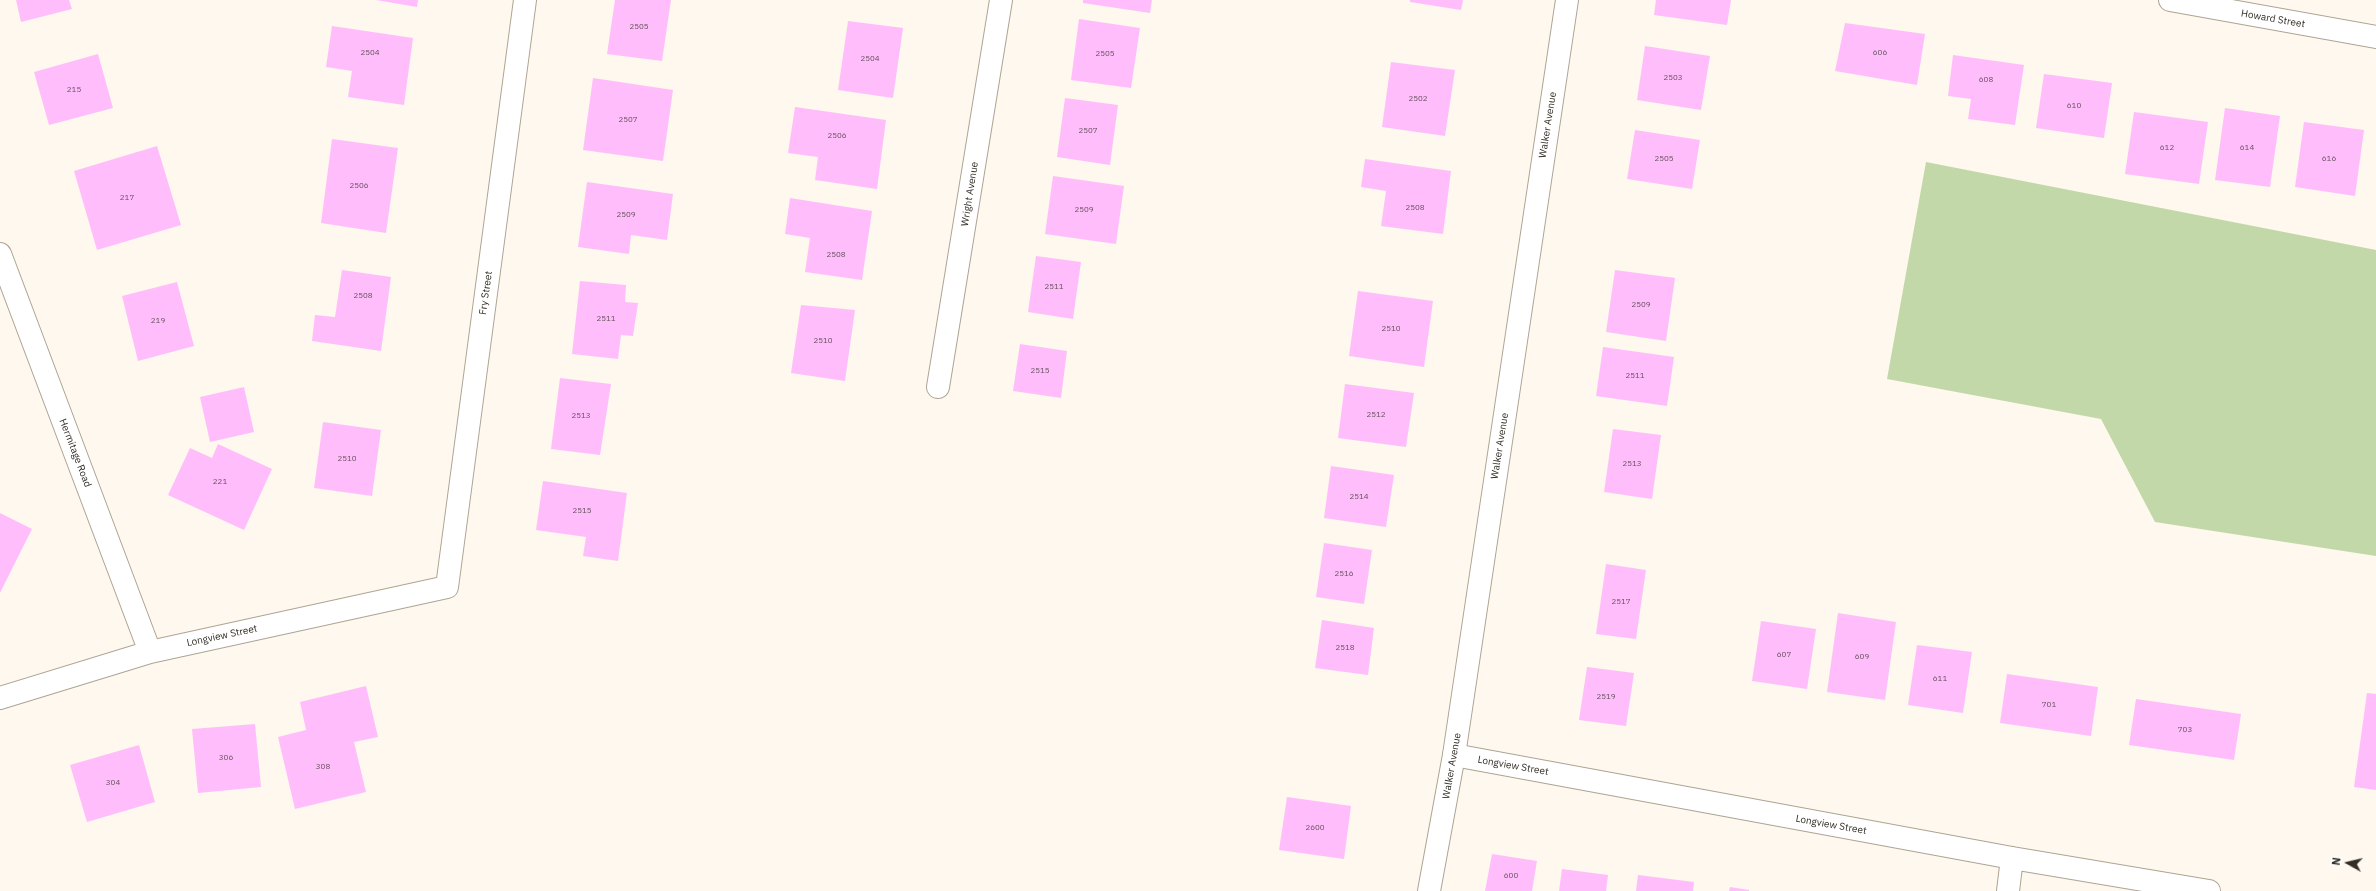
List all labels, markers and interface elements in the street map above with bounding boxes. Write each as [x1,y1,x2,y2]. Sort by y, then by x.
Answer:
street label: Howard Street [2240,7,2306,31]
house number: 2505 [629,22,649,32]
house number: 2504 [360,48,380,58]
house number: 606 [1873,48,1887,58]
house number: 2505 [1095,49,1115,59]
house number: 2504 [860,54,880,64]
house number: 2503 [1663,73,1683,83]
house number: 608 [1979,75,1993,85]
house number: 215 [67,85,81,95]
street label: Walker Avenue [1537,91,1559,159]
house number: 2502 [1408,94,1428,104]
house number: 610 [2067,101,2081,111]
house number: 2507 [618,115,638,125]
house number: 2507 [1078,126,1098,136]
house number: 2506 [827,131,847,141]
house number: 612 [2160,143,2174,153]
house number: 614 [2240,143,2254,153]
house number: 2505 [1654,154,1674,164]
house number: 616 [2322,154,2336,164]
street label: Wright Avenue [959,161,981,227]
house number: 2506 [349,181,369,191]
house number: 217 [120,193,134,203]
house number: 2508 [1405,203,1425,213]
house number: 2509 [1074,205,1094,215]
house number: 2509 [616,210,636,220]
house number: 2508 [826,250,846,260]
street label: Fry Street [477,270,495,316]
house number: 2511 [1044,282,1064,292]
house number: 2508 [353,291,373,301]
house number: 2509 [1631,300,1651,310]
house number: 2511 [596,314,616,324]
house number: 219 [151,316,165,326]
house number: 2510 [1381,324,1401,334]
house number: 2510 [813,336,833,346]
house number: 2515 [1030,366,1050,376]
house number: 2511 [1625,371,1645,381]
house number: 2512 [1366,410,1386,420]
house number: 2513 [571,411,591,421]
street label: Walker Avenue [1489,412,1511,480]
street label: Hermitage Road [56,417,94,489]
house number: 2510 [337,454,357,464]
house number: 2513 [1622,459,1642,469]
house number: 221 [213,477,227,487]
house number: 2514 [1349,492,1369,502]
house number: 2515 [572,506,592,516]
house number: 2516 [1334,569,1354,579]
house number: 2517 [1611,597,1631,607]
street label: Longview Street [186,623,258,649]
house number: 2518 [1335,643,1355,653]
house number: 607 [1777,650,1791,660]
house number: 609 [1855,652,1869,662]
house number: 611 [1933,674,1947,684]
house number: 2519 [1596,692,1616,702]
house number: 701 [2042,700,2056,710]
house number: 703 [2178,725,2192,735]
street label: Walker Avenue [1440,732,1464,800]
house number: 306 [219,753,233,763]
street label: Longview Street [1477,754,1549,778]
house number: 308 [316,762,330,772]
house number: 304 [106,778,120,788]
street label: Longview Street [1795,813,1867,837]
house number: 2600 [1305,823,1325,833]
north arrow [2328,843,2368,883]
text: N [2329,856,2344,866]
house number: 600 [1504,871,1518,881]

